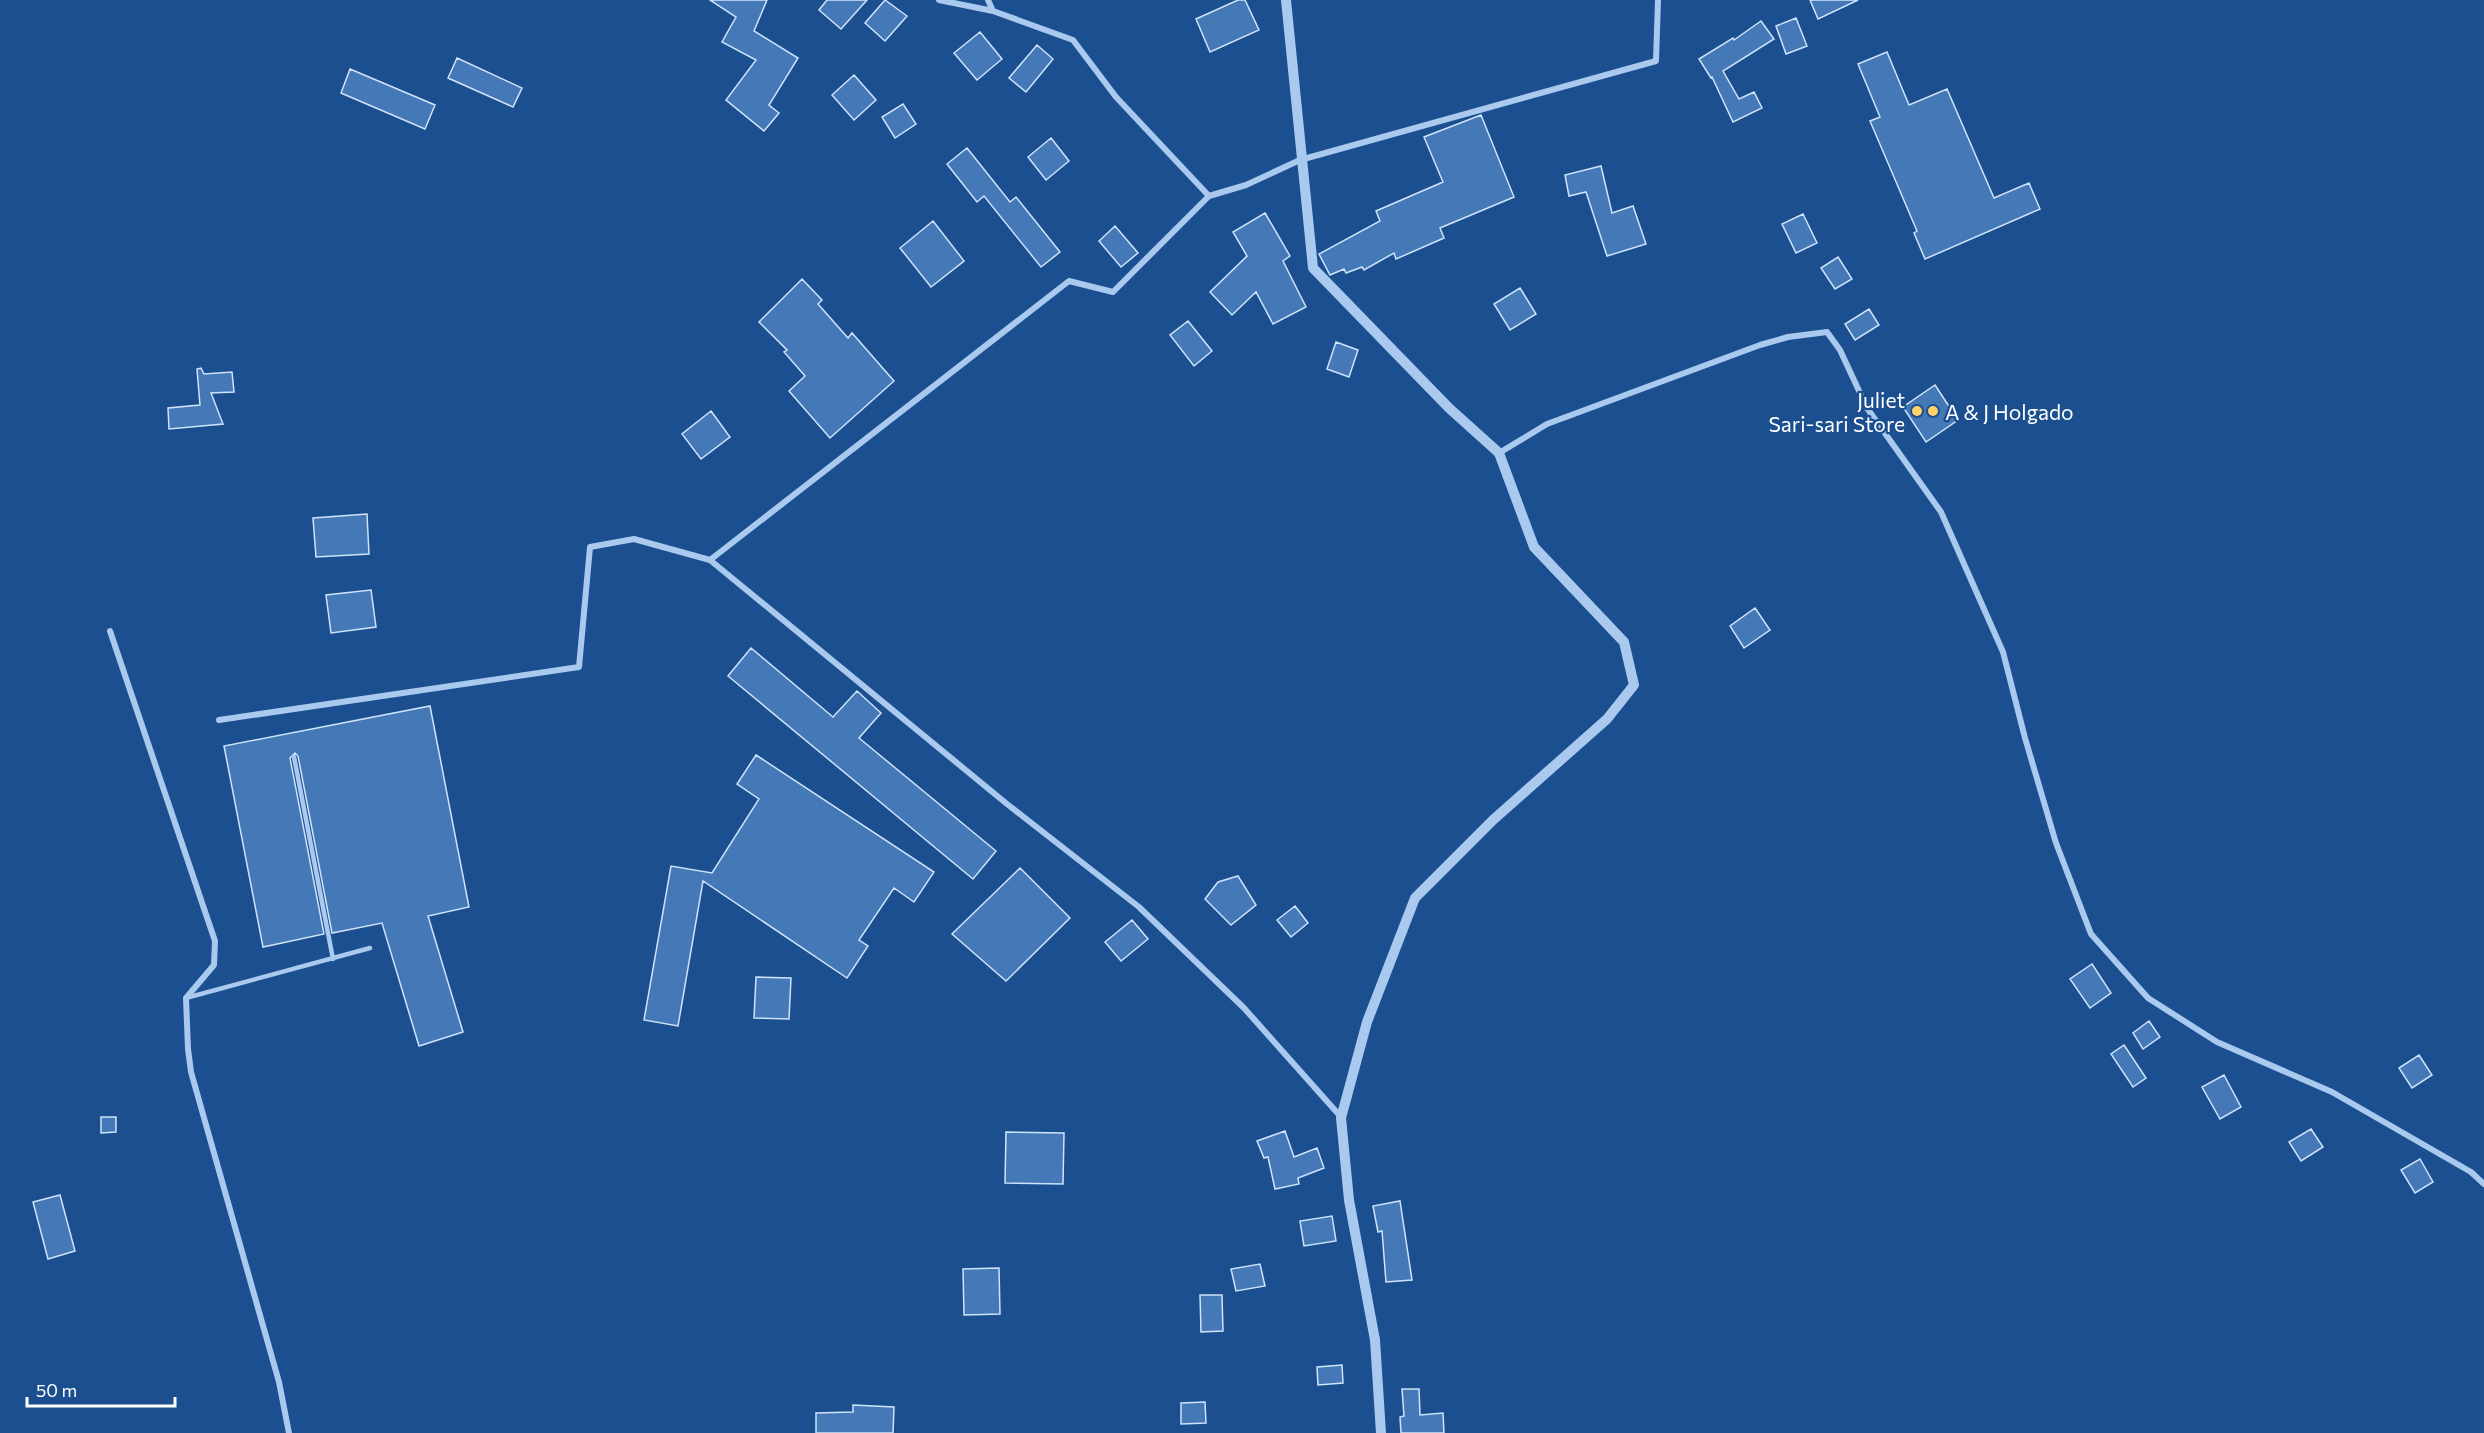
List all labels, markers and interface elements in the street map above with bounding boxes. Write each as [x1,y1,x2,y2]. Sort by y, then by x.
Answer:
place label: Juliet Sari-sari Store [1768,387,1905,436]
place label: A & J Holgado [1945,399,2074,424]
marker: Juliet Sari-sari Store [1910,404,1924,418]
marker: A & J Holgado [1926,404,1940,418]
scale bar [27,1370,176,1408]
text: 50 m [36,1379,77,1401]

